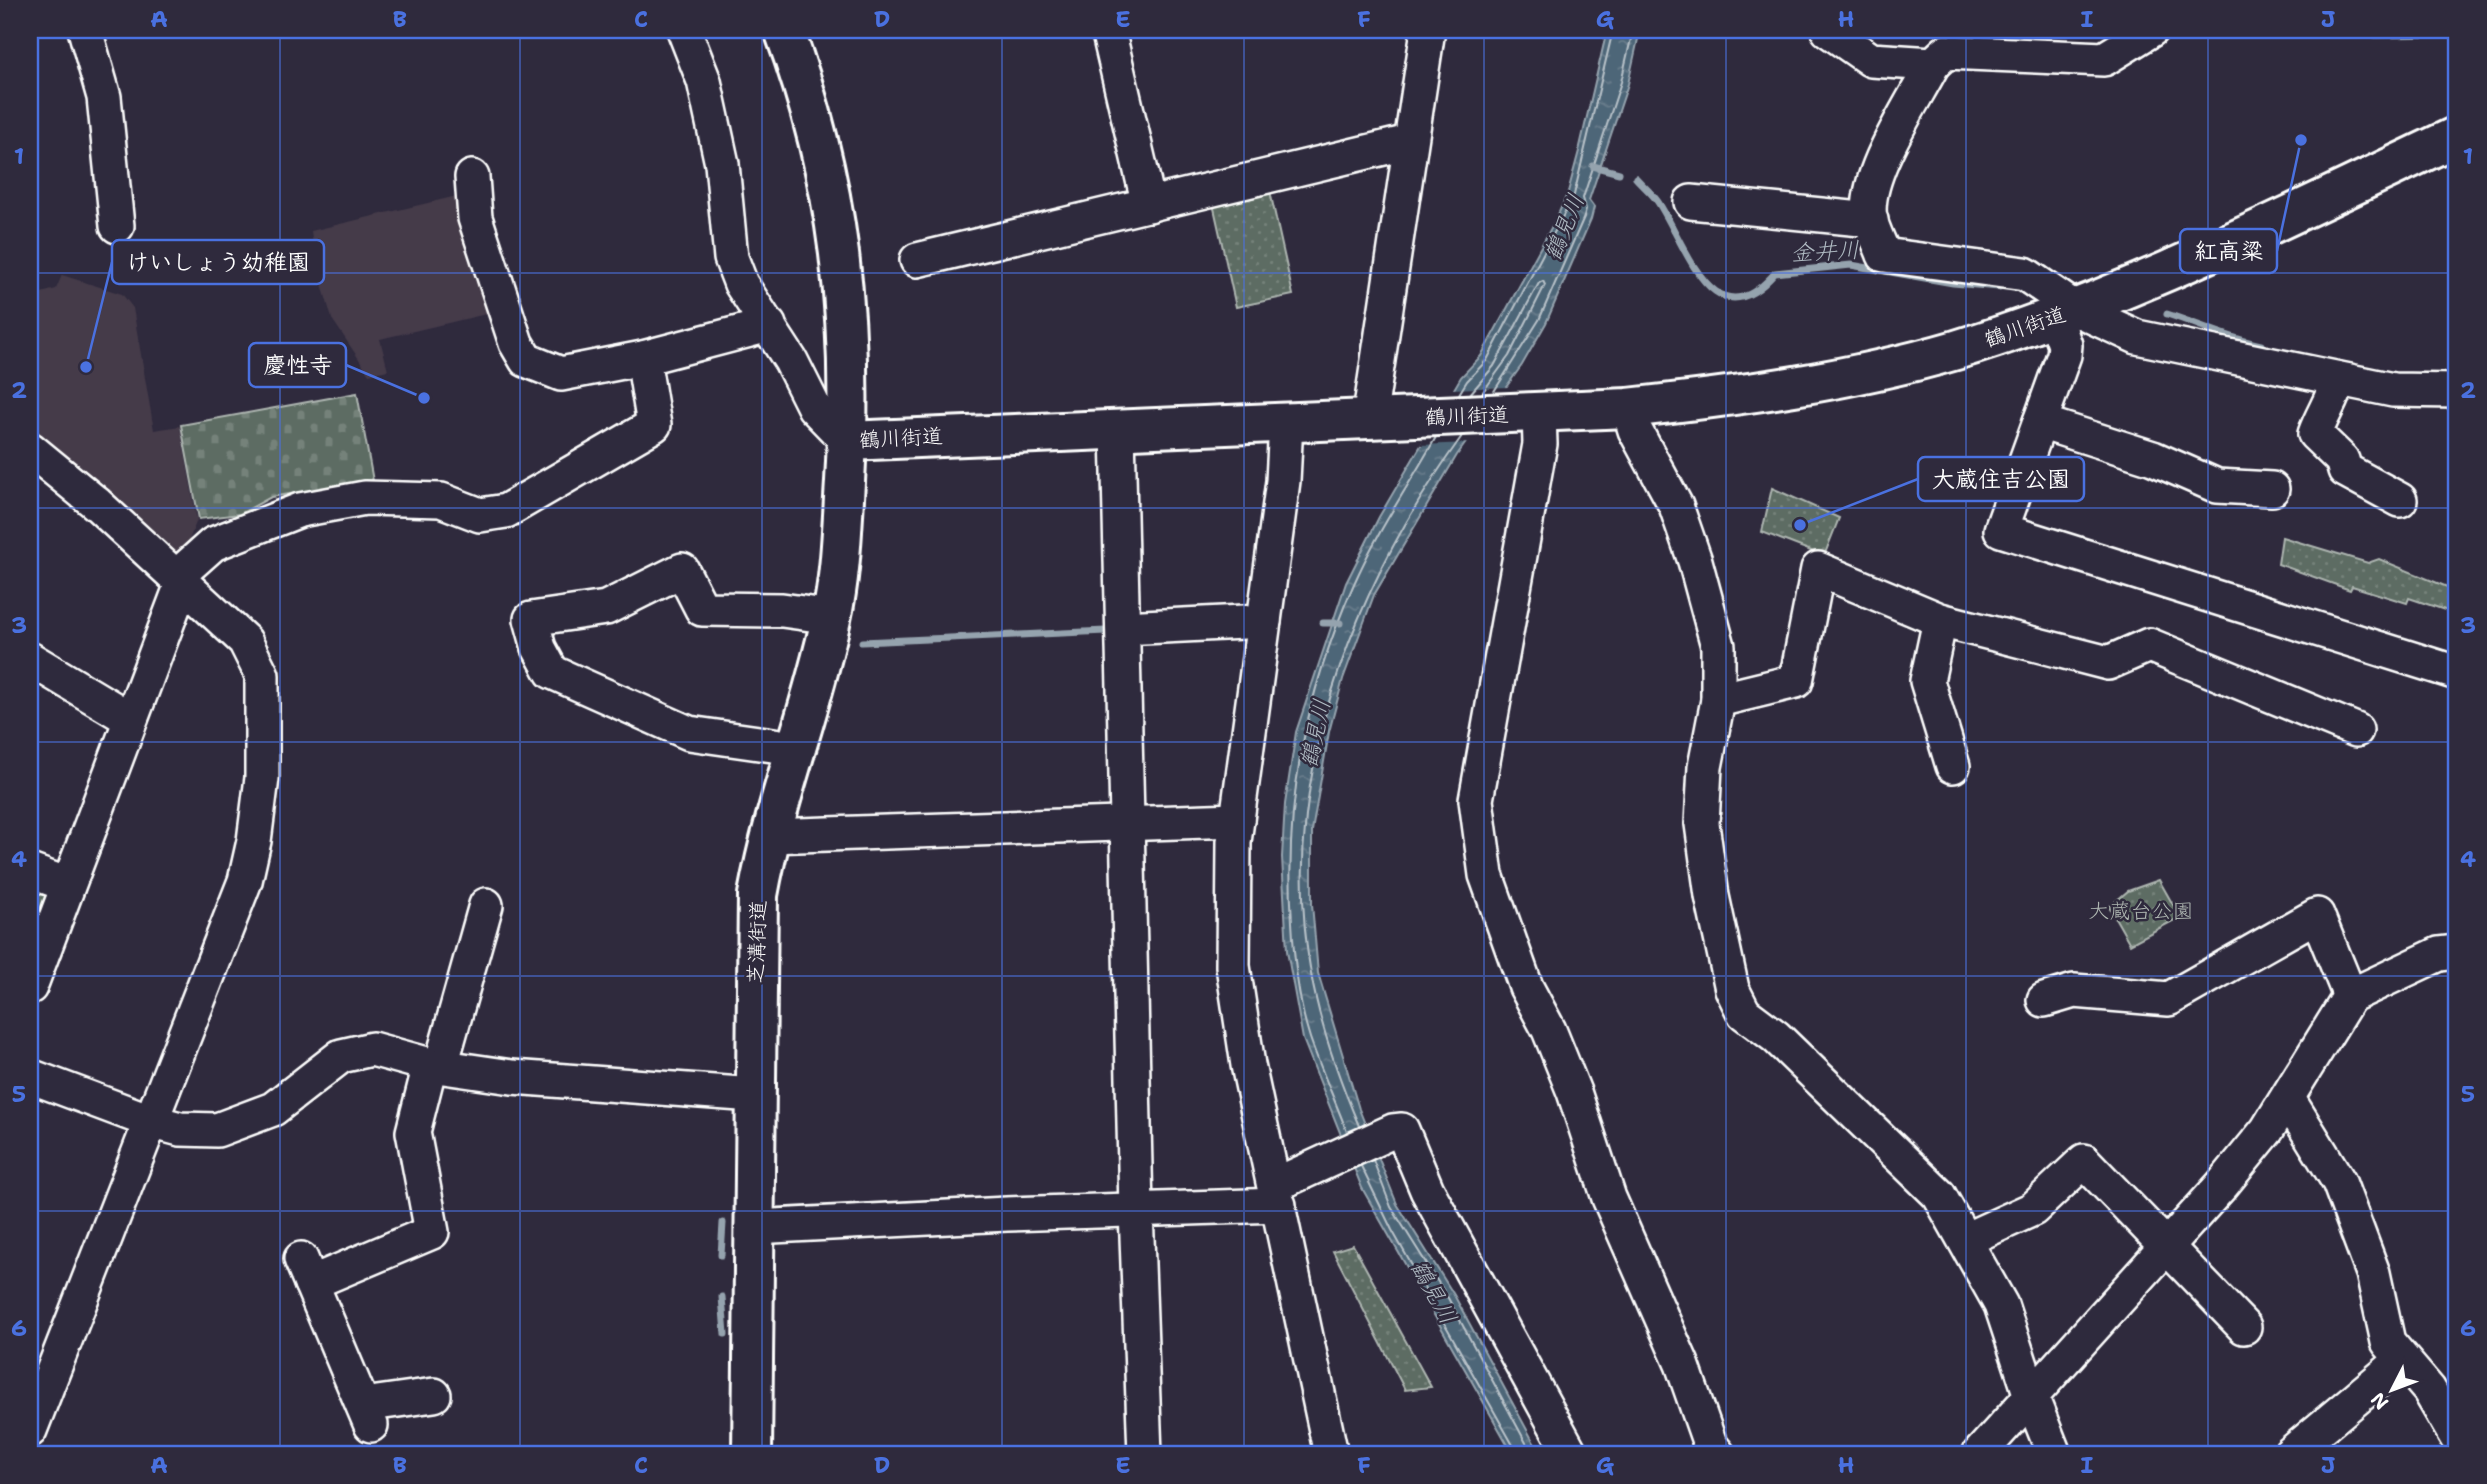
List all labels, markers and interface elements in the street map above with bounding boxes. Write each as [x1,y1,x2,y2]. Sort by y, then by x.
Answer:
text: A [150,4,168,34]
text: B [393,4,407,34]
text: C [634,4,648,34]
text: D [874,4,890,34]
text: E [1115,4,1131,34]
text: F [1357,4,1371,34]
text: G [1596,4,1615,34]
text: H [1838,4,1854,34]
text: I [2081,4,2094,34]
text: J [2321,4,2335,34]
text: 1 [14,141,24,171]
text: 1 [2463,141,2473,171]
water label: 鶴見川 [1537,189,1591,265]
callout: 紅高粱 [2180,229,2277,273]
water label: 金井川 [1790,234,1860,268]
text: 紅高粱 [2195,236,2264,266]
callout: けいしょう幼稚園 [112,240,324,284]
text: けいしょう幼稚園 [126,247,310,277]
street label: 鶴川街道 [1981,300,2069,354]
callout: 慶性寺 [249,343,346,387]
text: 慶性寺 [264,350,333,380]
text: 2 [11,375,27,405]
text: 2 [2460,375,2476,405]
street label: 鶴川街道 [1425,401,1509,431]
street label: 鶴川街道 [858,422,944,454]
callout: 大蔵住吉公園 [1918,457,2084,501]
text: 大蔵住吉公園 [1932,464,2070,494]
text: 3 [11,610,27,640]
text: 3 [2460,610,2476,640]
water label: 鶴見川 [1293,696,1337,770]
text: 4 [11,844,27,874]
text: 4 [2460,844,2476,874]
park label: 大蔵台公園 [2089,897,2194,925]
street label: 芝溝街道 [742,900,772,984]
text: 5 [12,1079,26,1109]
text: 5 [2461,1079,2475,1109]
water label: 鶴見川 [1404,1255,1464,1329]
text: 6 [11,1313,27,1343]
text: 6 [2460,1313,2476,1343]
north arrow [2358,1354,2428,1424]
text: N [2365,1387,2394,1415]
text: A [150,1450,168,1480]
text: B [393,1450,407,1480]
text: C [634,1450,648,1480]
text: D [874,1450,890,1480]
text: E [1115,1450,1131,1480]
text: F [1357,1450,1371,1480]
text: G [1596,1450,1615,1480]
text: H [1838,1450,1854,1480]
text: I [2081,1450,2094,1480]
text: J [2321,1450,2335,1480]

